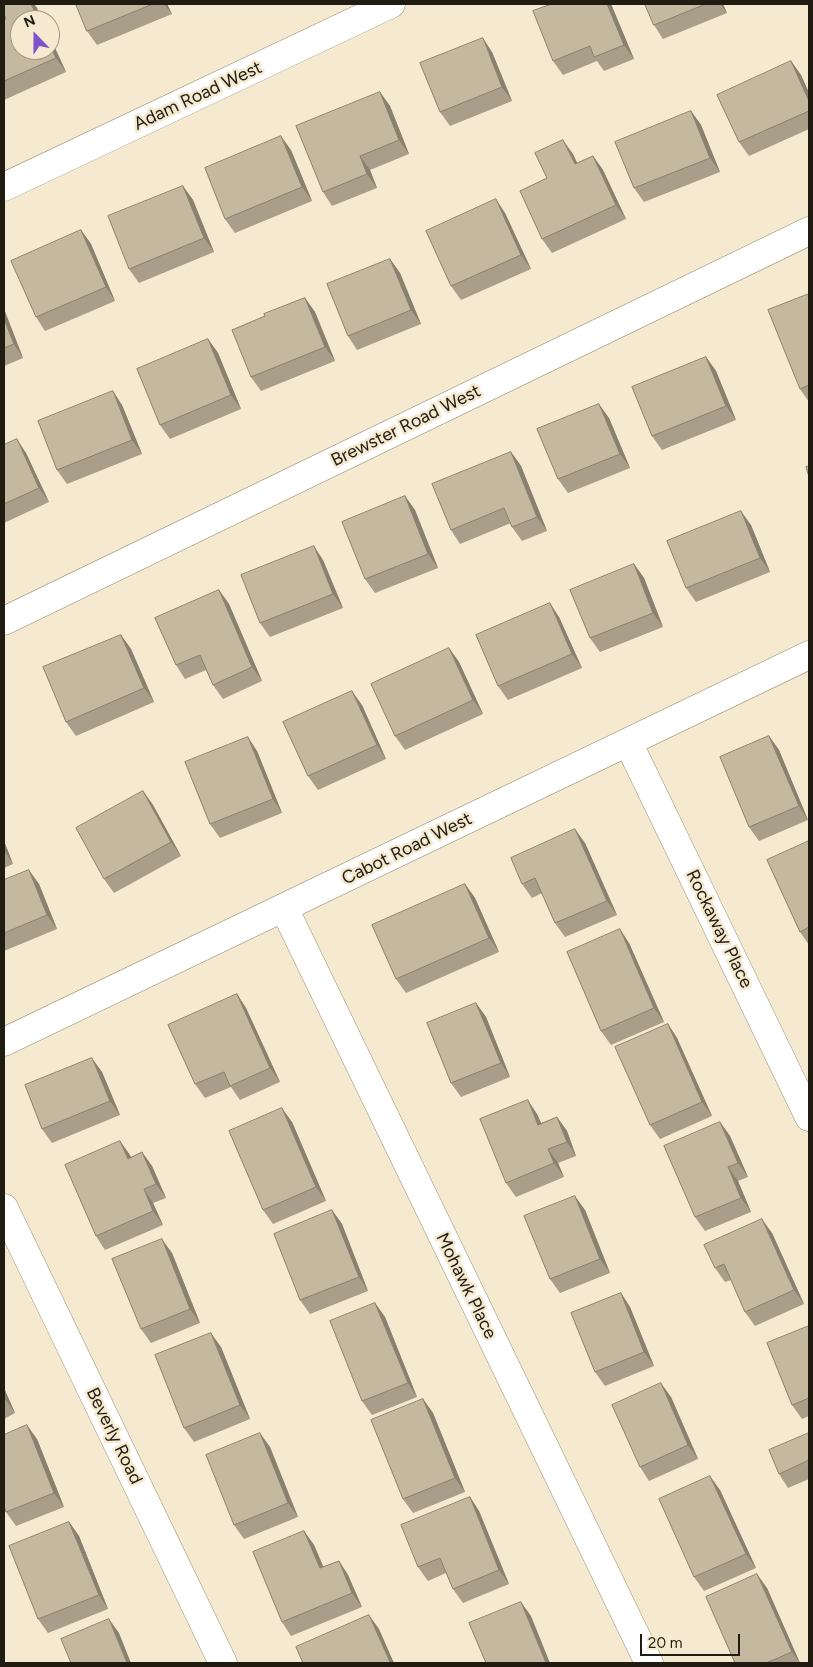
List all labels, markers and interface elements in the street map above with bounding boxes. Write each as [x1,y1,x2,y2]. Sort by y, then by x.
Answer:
north arrow [10,10,60,60]
text: N [21,12,38,31]
street label: Adam Road West [130,57,266,135]
street label: Brewster Road West [328,380,484,472]
street label: Cabot Road West [339,808,475,890]
street label: Rockaway Place [681,866,757,992]
street label: Mohawk Place [431,1230,501,1342]
street label: Beverly Road [81,1384,147,1488]
scale bar [643,1624,743,1656]
text: 20 m [648,1634,682,1652]

